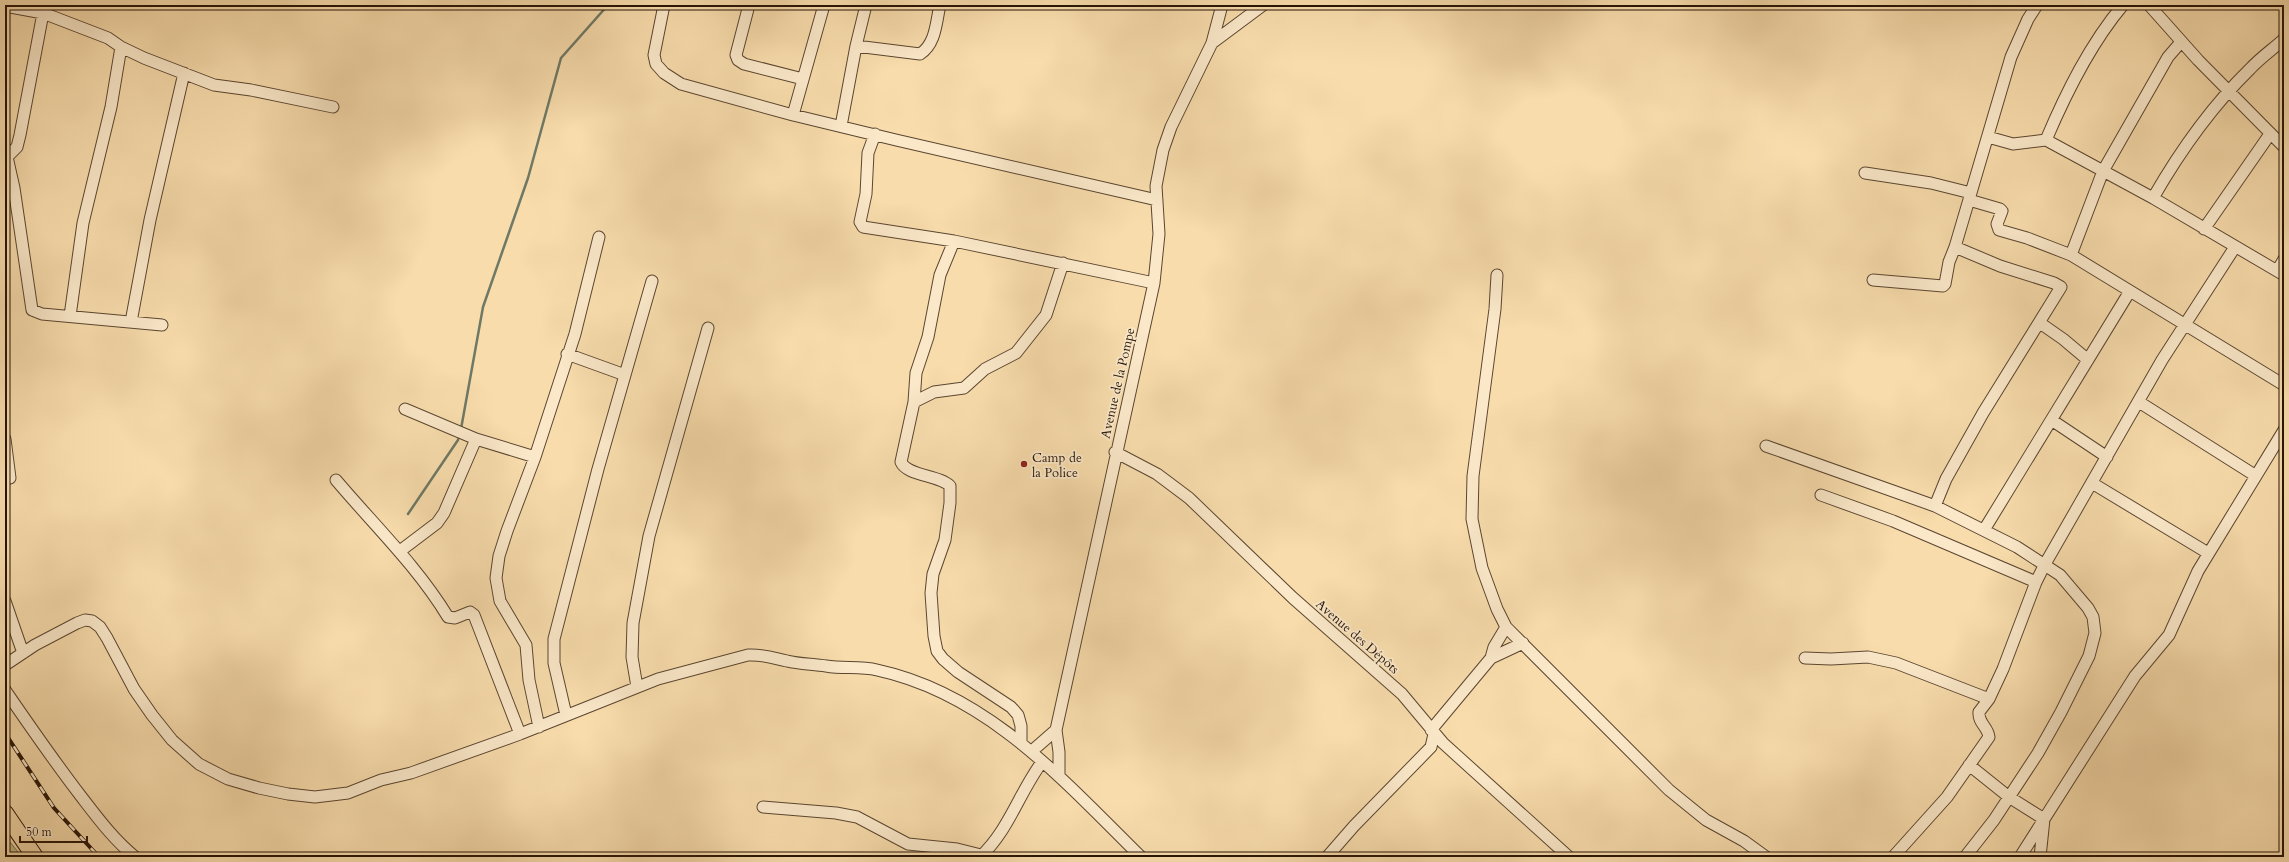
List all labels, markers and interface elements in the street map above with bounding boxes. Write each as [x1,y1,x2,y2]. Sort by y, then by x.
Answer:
street label: Avenue de la Pompe [1097,326,1139,440]
place label: Camp de la Police [1032,449,1082,482]
marker: Camp de la Police [1019,459,1029,469]
street label: Avenue des Dépôts [1312,595,1403,678]
scale bar [20,818,87,844]
text: 50 m [26,824,53,840]

